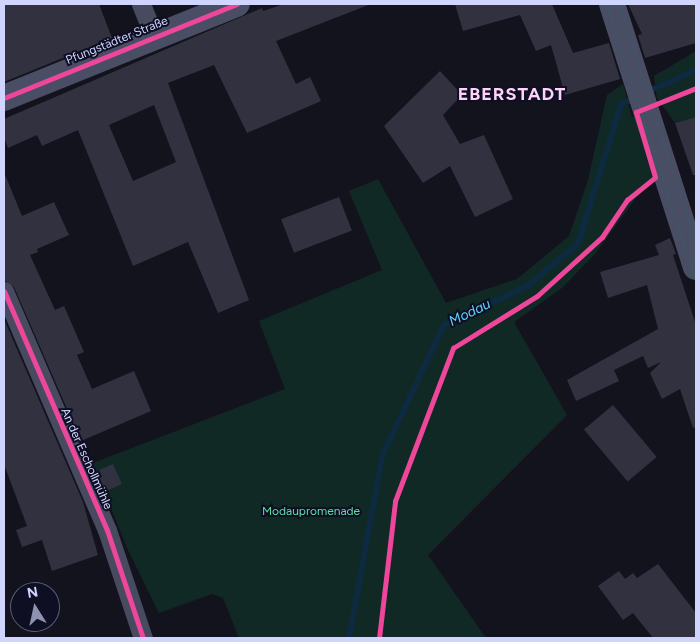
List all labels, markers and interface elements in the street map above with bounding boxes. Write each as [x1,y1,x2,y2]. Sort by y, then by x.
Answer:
street label: Pfungstädter Straße [64,14,170,68]
district label: EBERSTADT [457,83,567,105]
water label: Modau [446,296,494,330]
street label: An der Eschollmühle [57,406,115,512]
park label: Modaupromenade [262,505,360,519]
north arrow [10,582,60,632]
text: N [26,583,39,602]

